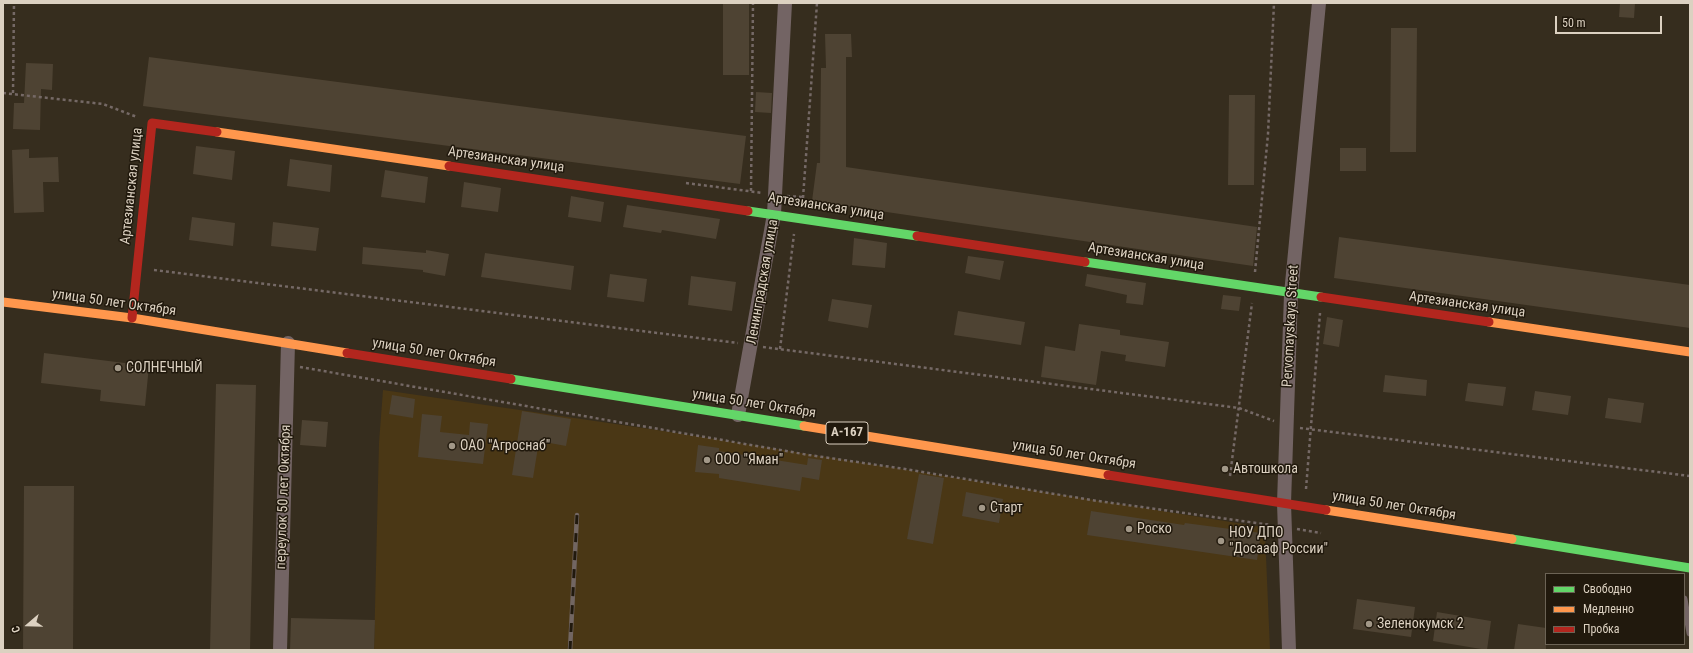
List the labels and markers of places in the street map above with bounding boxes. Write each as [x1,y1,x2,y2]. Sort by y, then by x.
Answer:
place label: СОЛНЕЧНЫЙ [126,360,203,376]
marker: СОЛНЕЧНЫЙ [113,363,123,373]
place label: ОАО "Агроснаб" [460,438,550,454]
marker: ОАО "Агроснаб" [447,441,457,451]
place label: ООО "Яман" [715,452,783,468]
marker: ООО "Яман" [702,455,712,465]
place label: Автошкола [1233,461,1298,477]
marker: Автошкола [1220,464,1230,474]
place label: Старт [990,500,1023,516]
marker: Старт [977,503,987,513]
place label: Роско [1137,521,1172,537]
marker: Роско [1124,524,1134,534]
place label: НОУ ДПО "Досааф России" [1229,525,1328,558]
marker: НОУ ДПО "Досааф России" [1216,536,1226,546]
place label: Зеленокумск 2 [1377,616,1464,632]
marker: Зеленокумск 2 [1364,619,1374,629]

